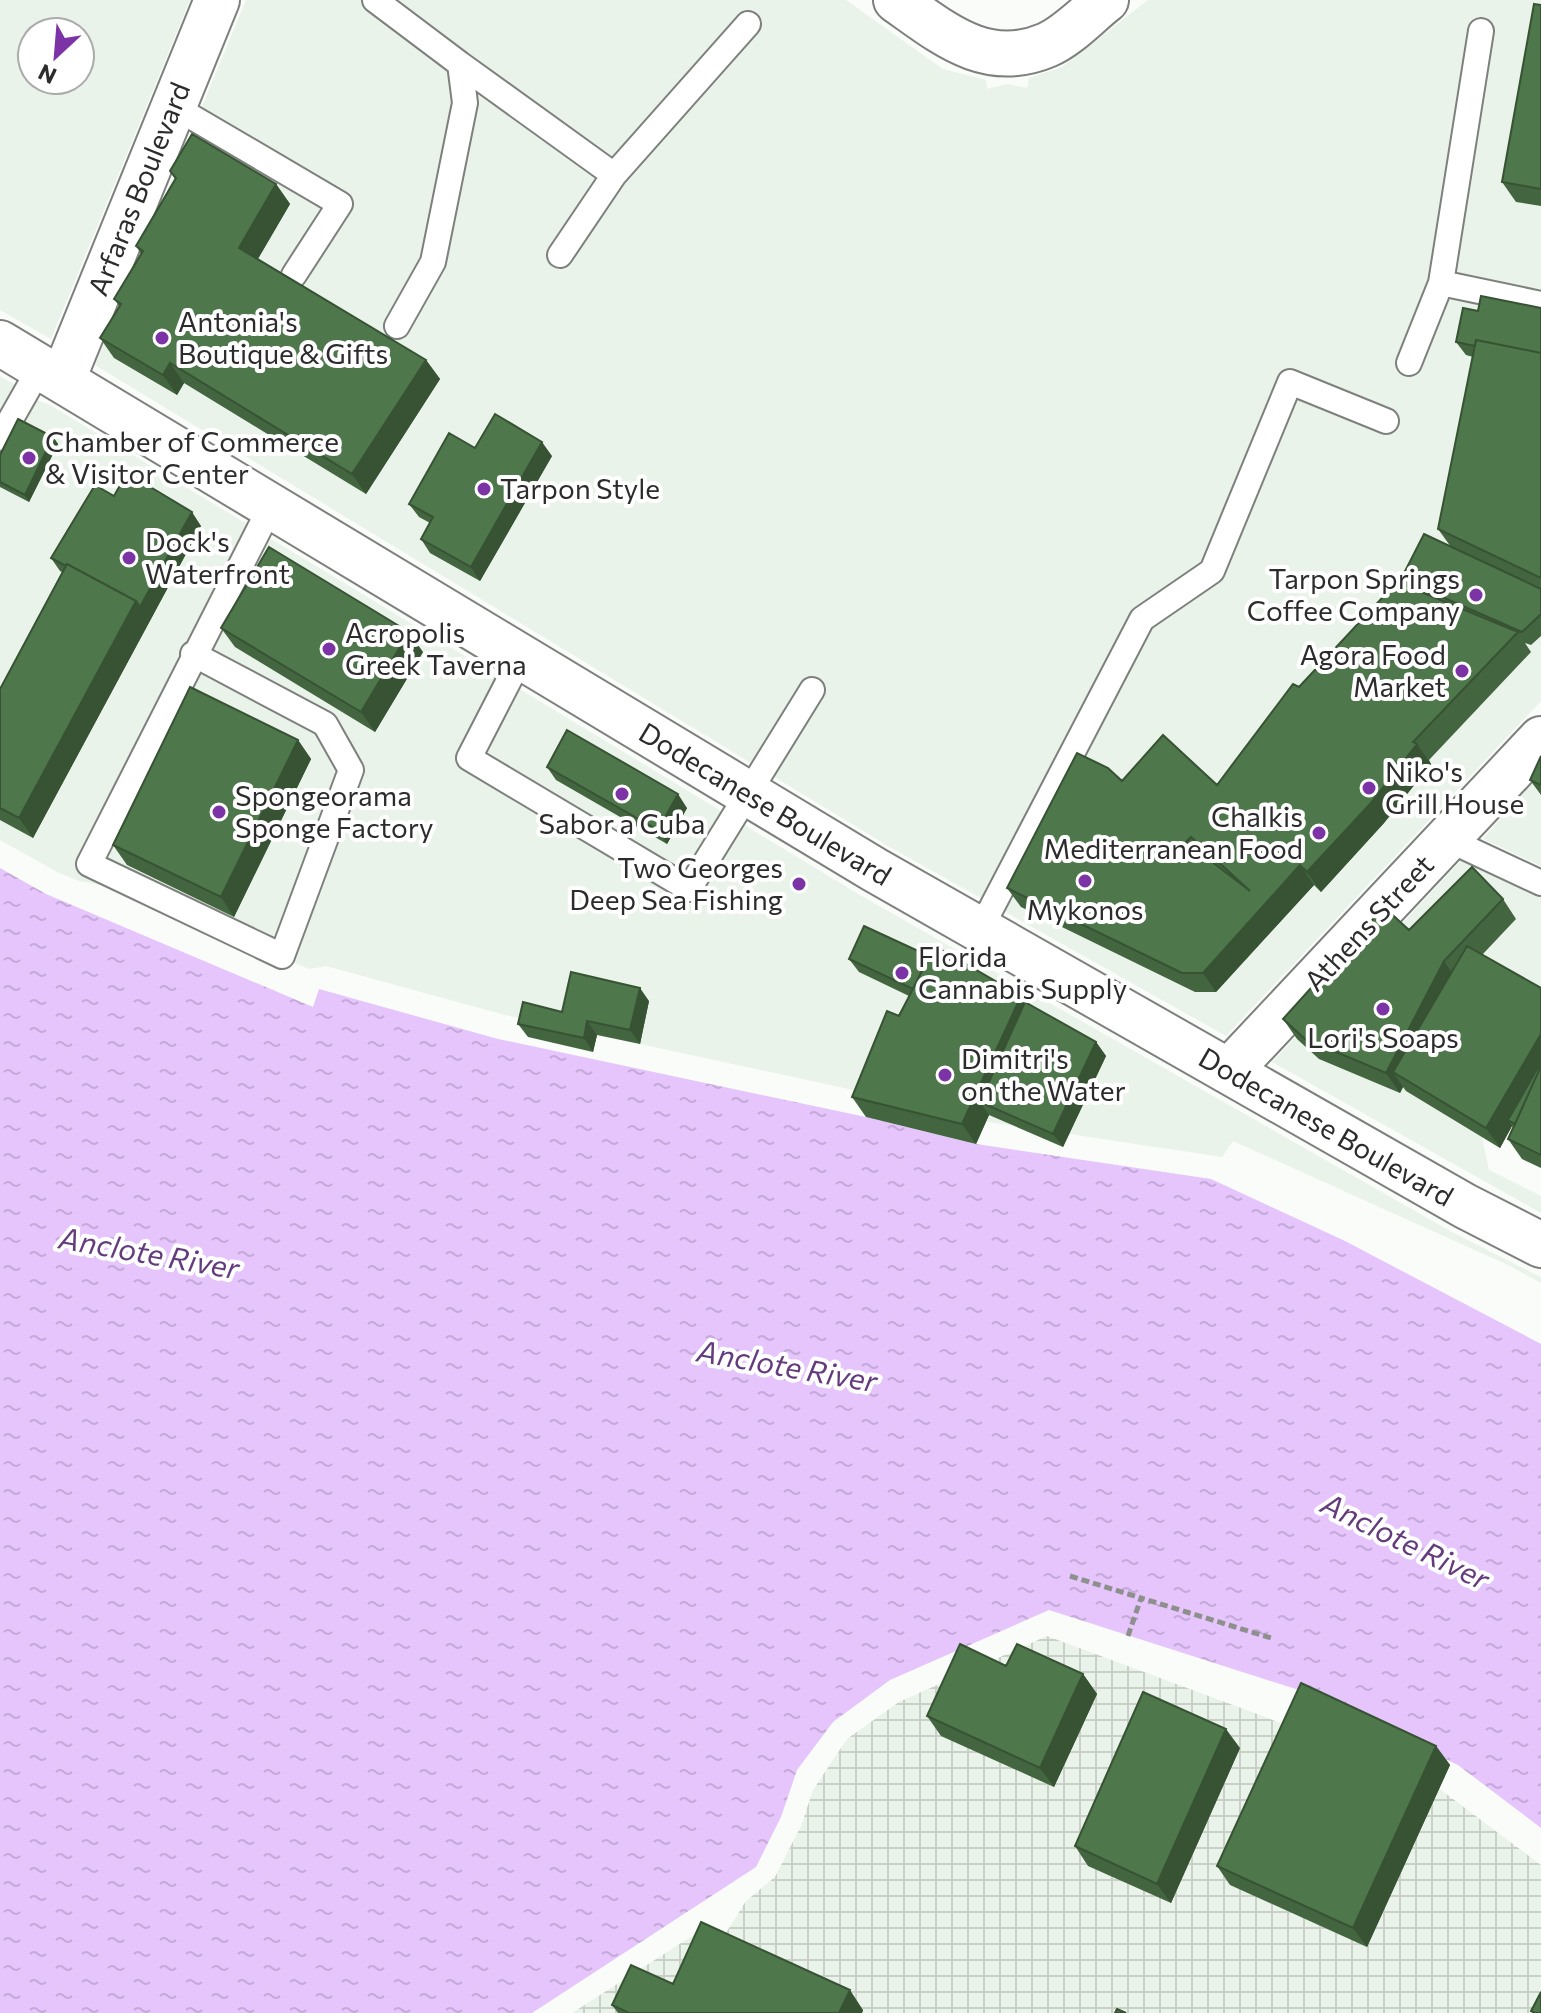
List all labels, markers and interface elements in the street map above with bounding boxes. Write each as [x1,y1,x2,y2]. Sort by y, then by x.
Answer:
north arrow [16,16,96,96]
text: N [34,59,60,90]
street label: Arfaras Boulevard [80,77,196,300]
place label: Antonia's Boutique & Gifts [178,304,388,370]
marker: Antonia's Boutique & Gifts [153,329,171,347]
place label: Chamber of Commerce & Visitor Center [45,424,339,490]
marker: Chamber of Commerce & Visitor Center [20,449,38,467]
place label: Tarpon Style [500,471,660,505]
marker: Tarpon Style [475,480,493,498]
place label: Dock's Waterfront [145,524,290,590]
marker: Dock's Waterfront [120,549,138,567]
place label: Tarpon Springs Coffee Company [1247,561,1460,627]
marker: Tarpon Springs Coffee Company [1467,586,1485,604]
place label: Acropolis Greek Taverna [345,615,527,681]
place label: Agora Food Market [1300,637,1446,703]
marker: Acropolis Greek Taverna [320,640,338,658]
marker: Agora Food Market [1453,662,1471,680]
street label: Dodecanese Boulevard [633,714,898,892]
place label: Niko's Grill House [1385,754,1524,820]
place label: Spongeorama Sponge Factory [235,778,433,844]
marker: Niko's Grill House [1360,779,1378,797]
marker: Sabor a Cuba [613,785,631,803]
place label: Chalkis Mediterranean Food [1043,799,1303,865]
marker: Spongeorama Sponge Factory [210,803,228,821]
place label: Sabor a Cuba [539,806,705,840]
marker: Chalkis Mediterranean Food [1310,824,1328,842]
street label: Athens Street [1297,847,1440,997]
place label: Two Georges Deep Sea Fishing [569,850,783,916]
marker: Mykonos [1076,872,1094,890]
marker: Two Georges Deep Sea Fishing [790,875,808,893]
place label: Mykonos [1027,892,1143,926]
place label: Florida Cannabis Supply [918,939,1127,1005]
marker: Florida Cannabis Supply [893,964,911,982]
marker: Lori's Soaps [1374,1000,1392,1018]
place label: Lori's Soaps [1307,1020,1459,1054]
street label: Dodecanese Boulevard [1193,1039,1460,1213]
place label: Dimitri's on the Water [961,1041,1126,1107]
marker: Dimitri's on the Water [936,1066,954,1084]
water label: Anclote River [56,1217,243,1286]
water label: Anclote River [694,1330,881,1399]
water label: Anclote River [1315,1483,1497,1597]

